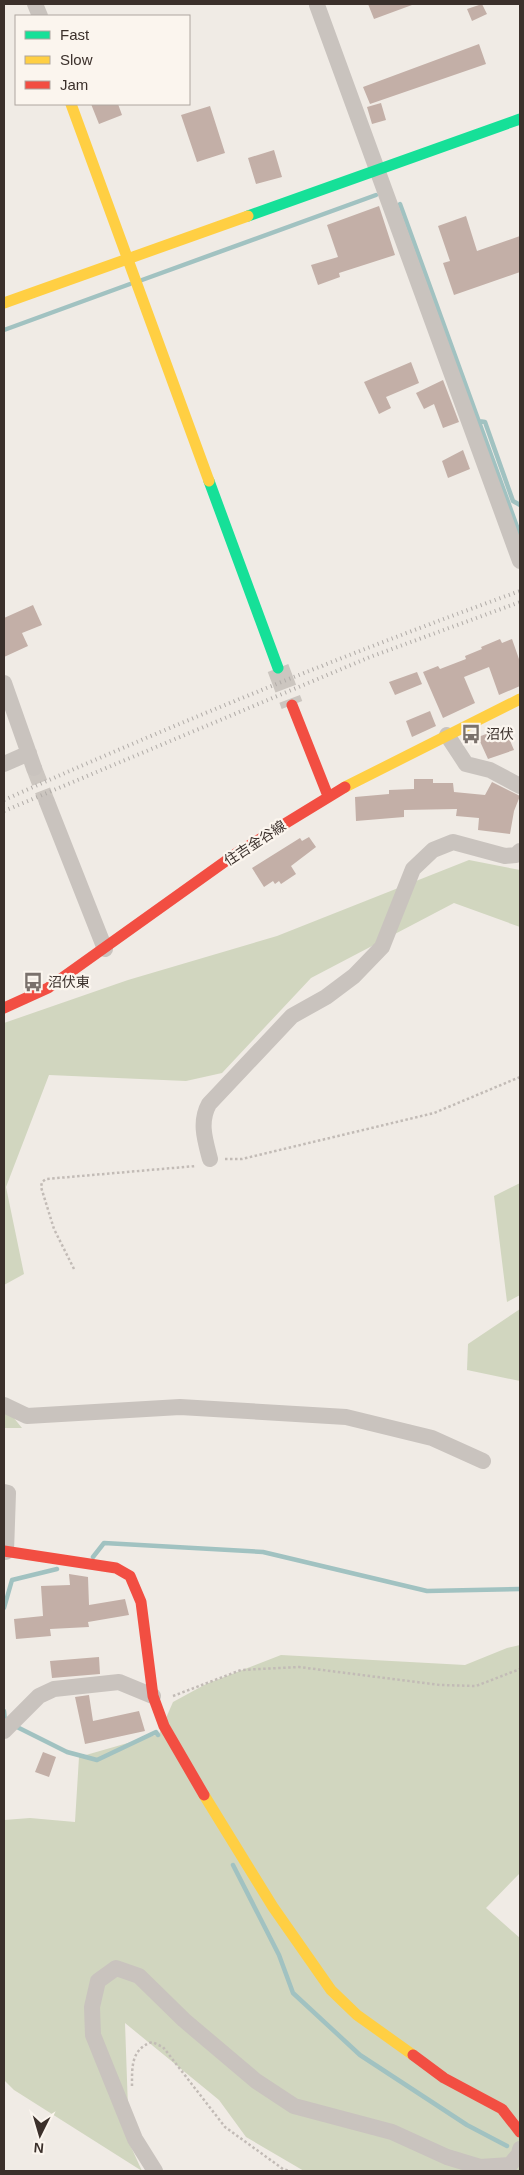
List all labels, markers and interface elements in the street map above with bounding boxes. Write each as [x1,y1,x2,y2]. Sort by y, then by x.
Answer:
legend [15,15,190,105]
text: Fast [60,26,90,43]
text: Slow [60,51,93,68]
text: Jam [60,76,88,93]
bus stop icon: 沼伏 [460,723,482,745]
place label: 沼伏 [486,726,514,742]
street label: 住吉金谷線 [221,817,289,869]
bus stop icon: 沼伏東 [22,971,44,993]
place label: 沼伏東 [48,974,90,990]
north arrow [15,2110,65,2160]
text: N [33,2140,45,2156]

